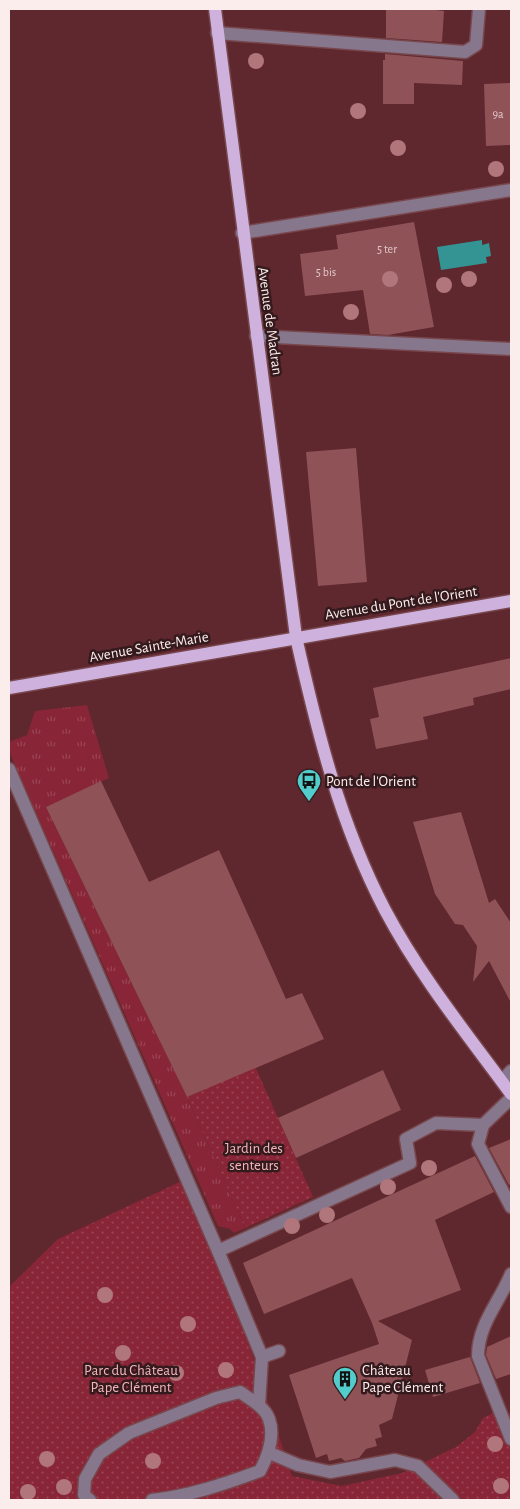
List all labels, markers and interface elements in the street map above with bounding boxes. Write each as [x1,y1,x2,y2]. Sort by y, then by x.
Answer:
house number: 9a [492,108,504,120]
house number: 5 ter [377,243,397,255]
street label: Avenue de Madran [255,266,285,376]
house number: 5 bis [316,266,336,278]
street label: Avenue du Pont de l'Orient [324,584,478,622]
street label: Avenue Sainte-Marie [88,629,210,665]
bus stop icon: Pont de l'Orient [296,768,322,802]
place label: Pont de l'Orient [326,774,416,789]
park label: Jardin des senteurs [225,1141,283,1173]
park label: Parc du Château Pape Clément [84,1363,178,1395]
place label: Château Pape Clément [362,1363,443,1395]
building icon: Château Pape Clément [332,1366,358,1400]

